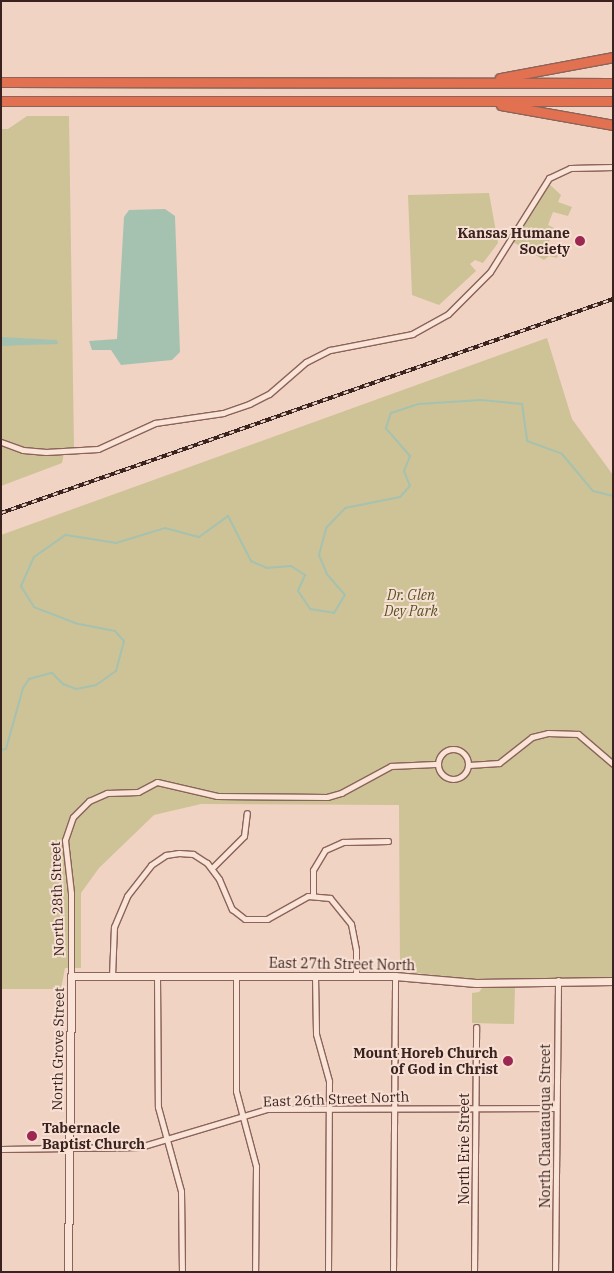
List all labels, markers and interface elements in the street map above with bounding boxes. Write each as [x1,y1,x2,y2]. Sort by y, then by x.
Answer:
place label: Kansas Humane Society [457,225,570,258]
marker: Kansas Humane Society [574,235,586,247]
park label: Dr. Glen Dey Park [384,587,438,620]
street label: North 28th Street [47,841,67,957]
street label: East 27th Street North [269,954,415,974]
street label: North Grove Street [49,987,67,1111]
street label: North Chautauqua Street [537,1044,553,1208]
place label: Mount Horeb Church of God in Christ [353,1045,498,1078]
marker: Mount Horeb Church of God in Christ [502,1055,514,1067]
street label: East 26th Street North [262,1088,410,1110]
street label: North Erie Street [456,1093,472,1205]
place label: Tabernacle Baptist Church [42,1120,145,1152]
marker: Tabernacle Baptist Church [26,1130,38,1142]

